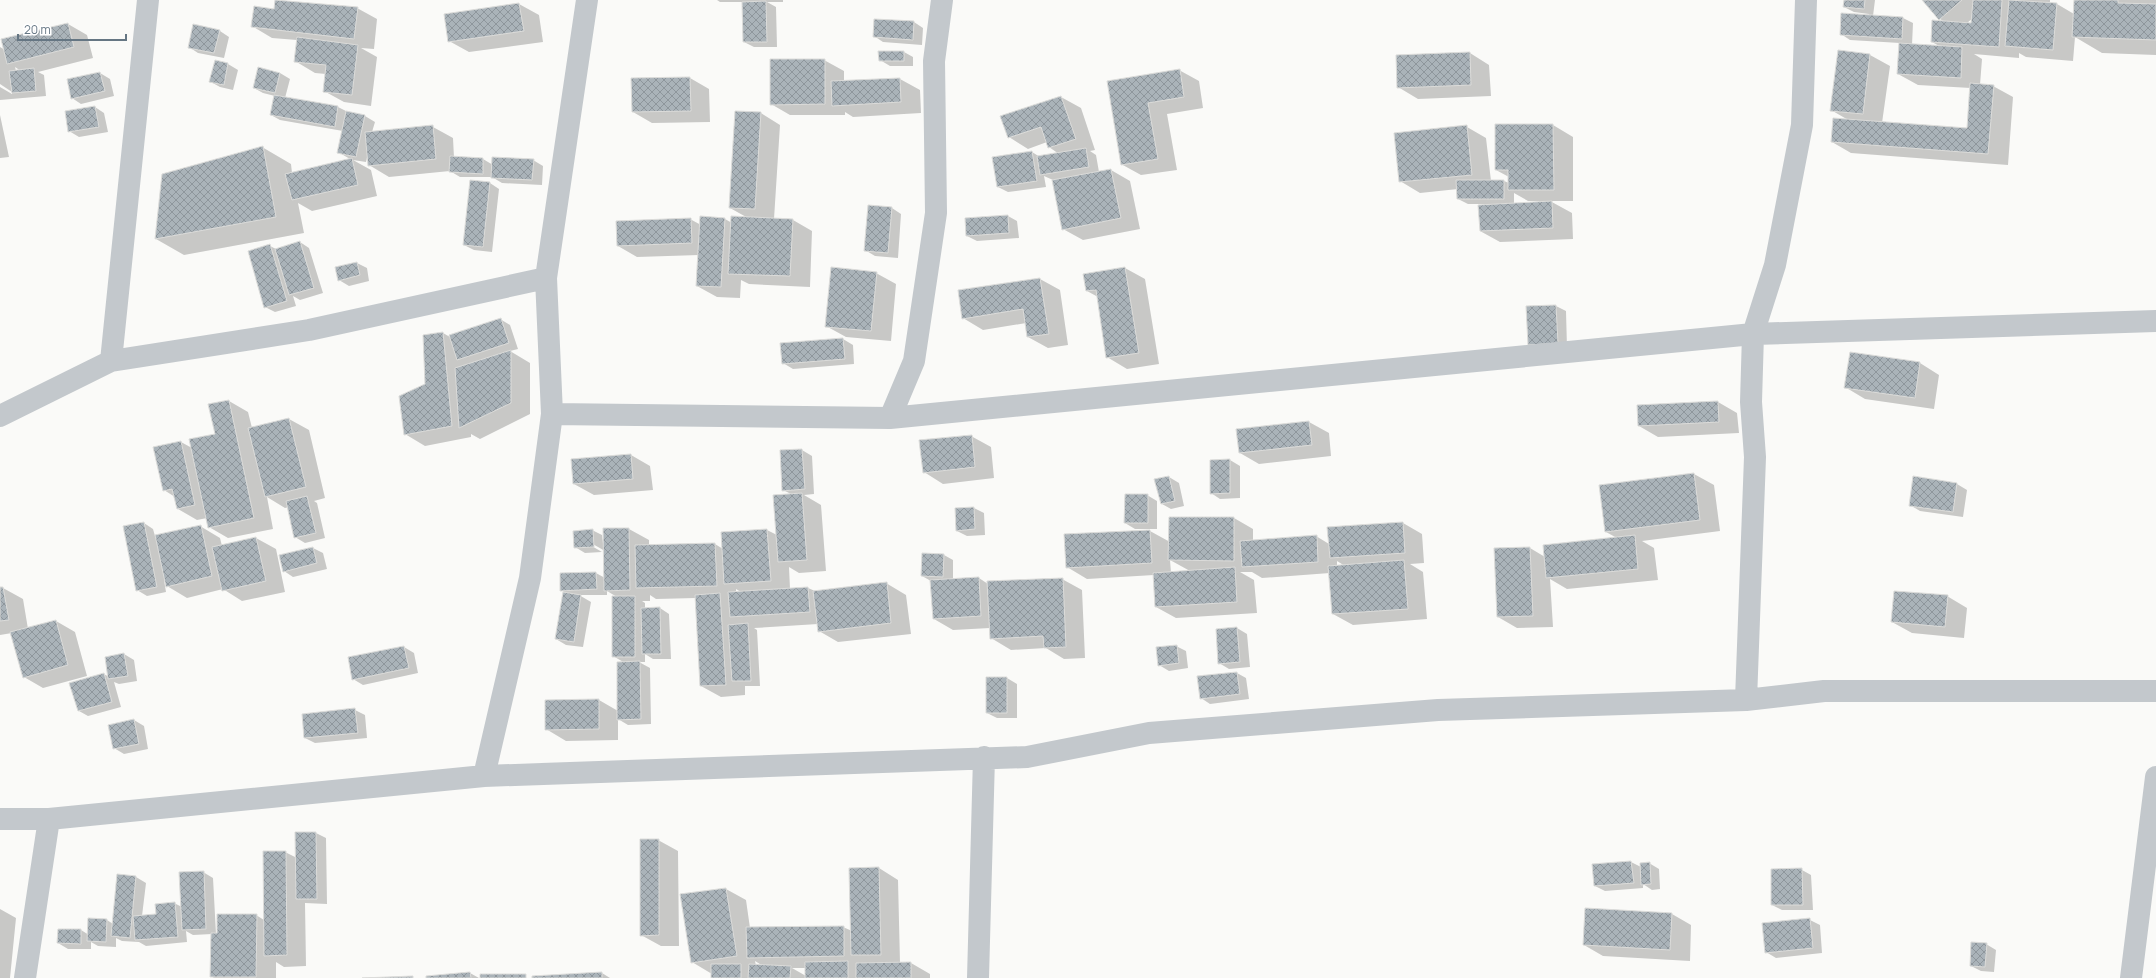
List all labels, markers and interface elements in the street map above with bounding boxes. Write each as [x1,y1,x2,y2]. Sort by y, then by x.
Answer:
scale bar [18,16,126,42]
text: 20 m [24,21,51,38]

